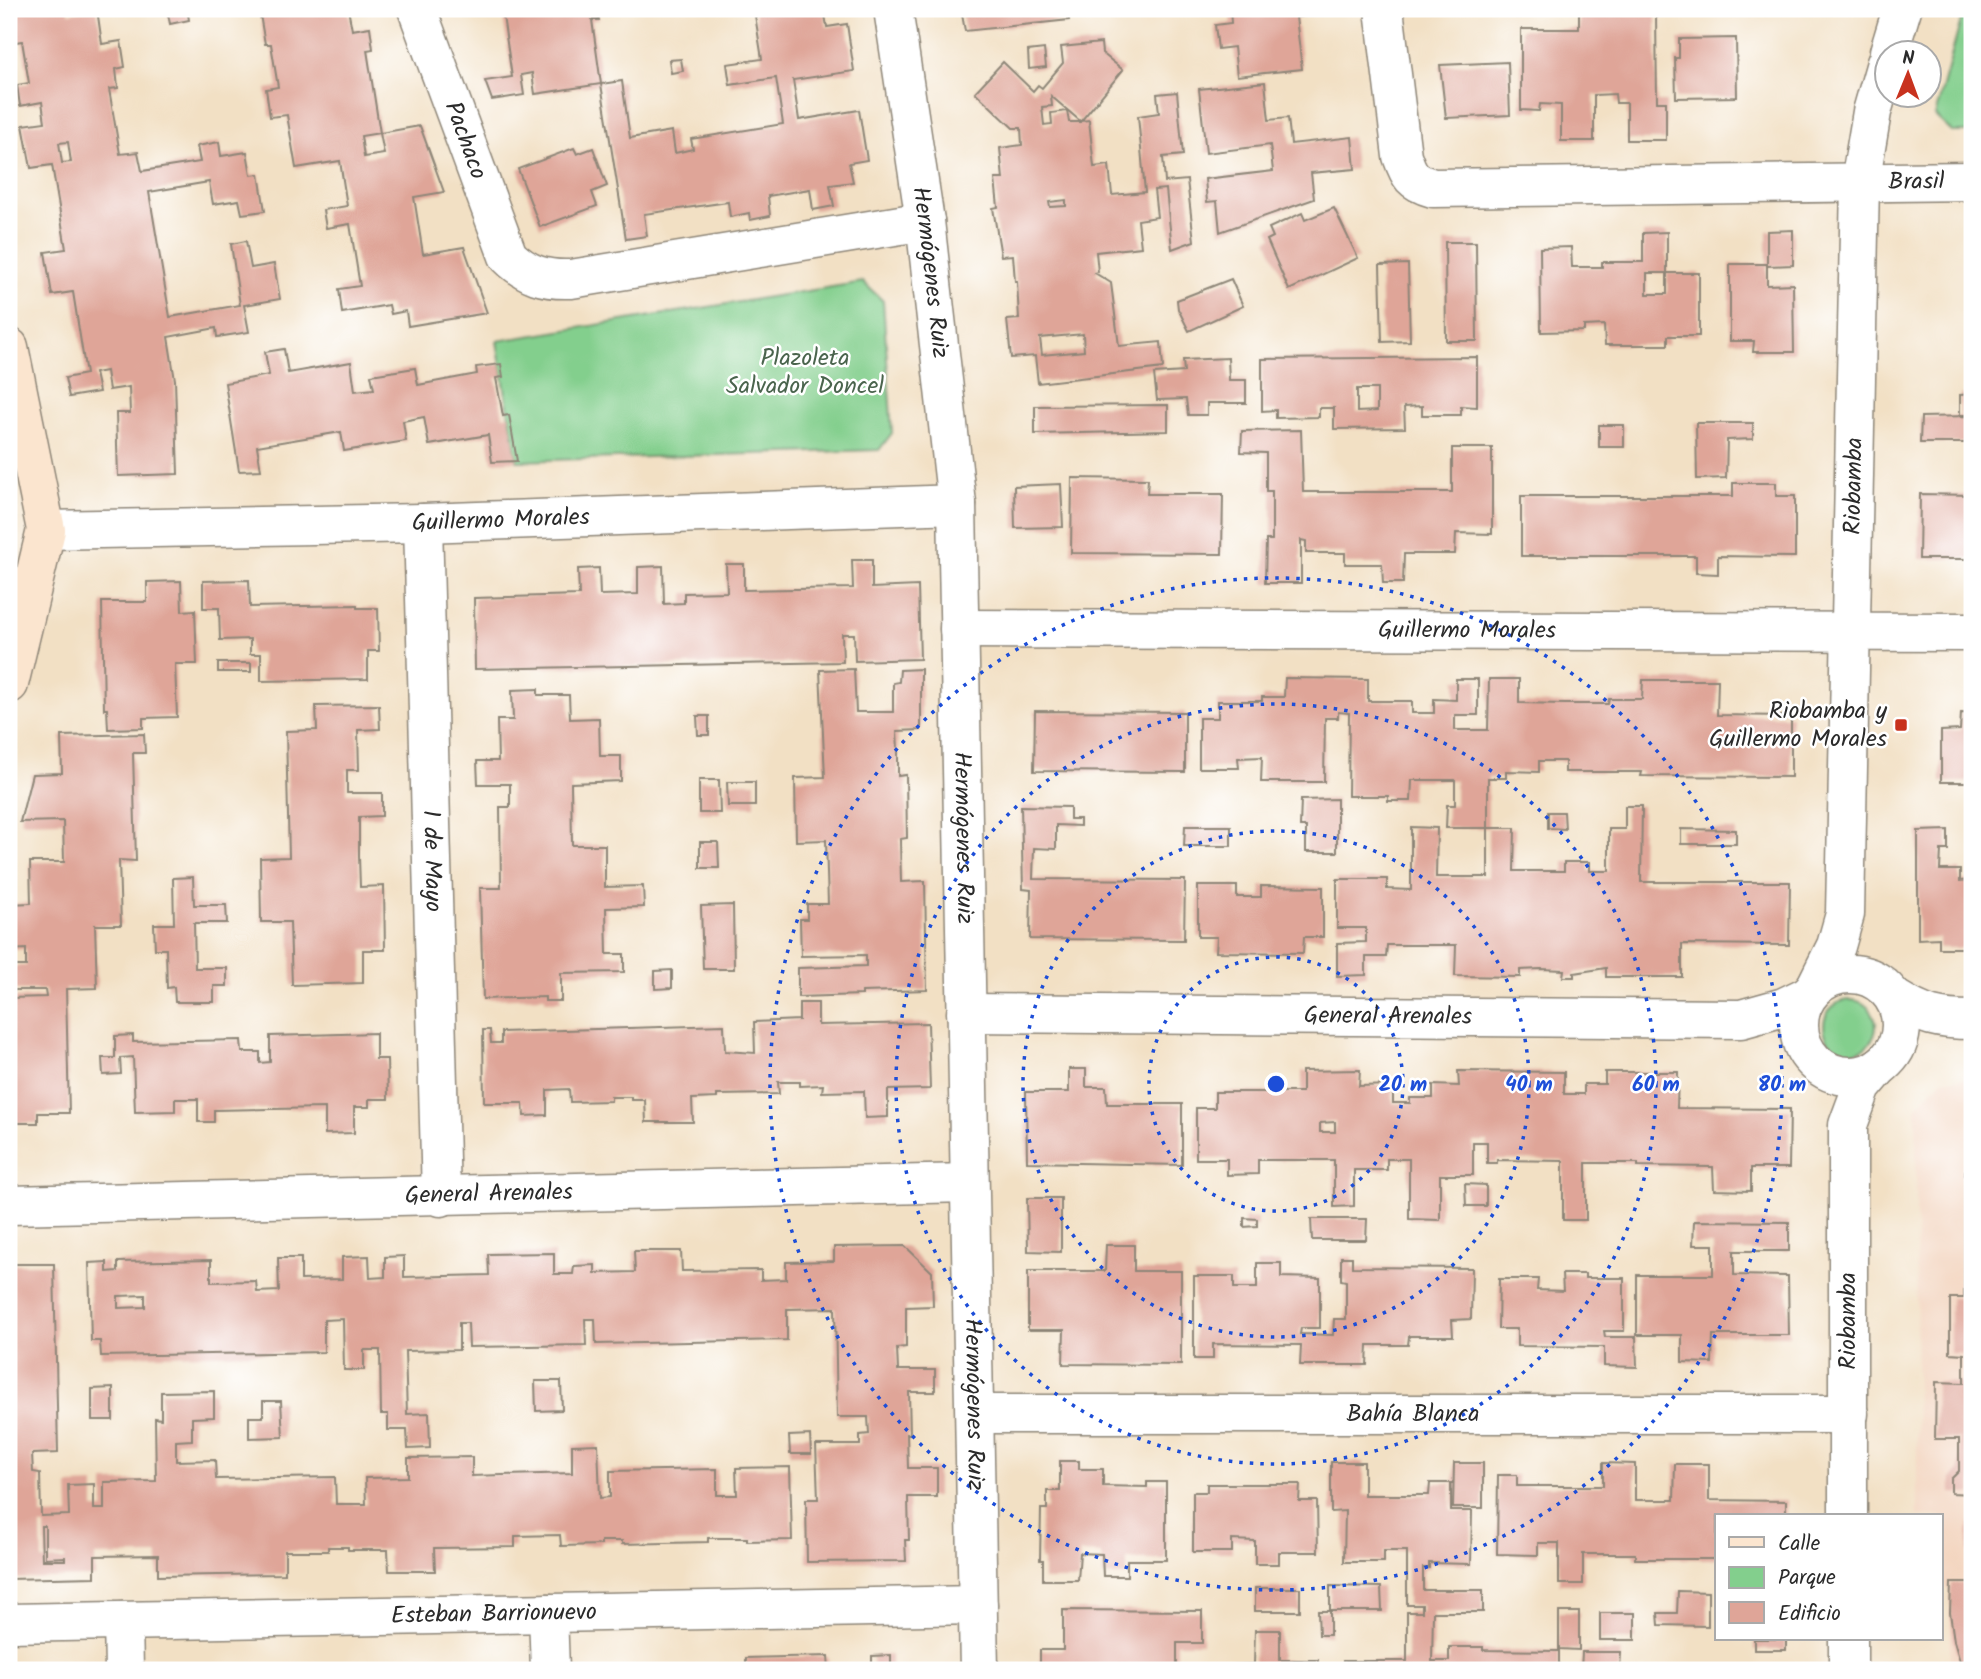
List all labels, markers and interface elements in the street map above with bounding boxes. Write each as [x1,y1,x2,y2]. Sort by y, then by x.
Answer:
north arrow [1872,38,1942,108]
text: N [1902,44,1915,74]
street label: Pachaco [433,96,498,185]
street label: Brasil [1888,162,1945,202]
street label: Hermógenes Ruiz [901,184,960,360]
park label: Plazoleta Salvador Doncel [726,339,884,406]
street label: Riobamba [1833,437,1874,535]
street label: Guillermo Morales [412,498,591,543]
street label: Guillermo Morales [1378,611,1556,650]
place label: Riobamba y Guillermo Morales [1709,692,1888,759]
marker: Riobamba y Guillermo Morales [1893,717,1909,733]
street label: Hermógenes Ruiz [942,751,984,924]
street label: 1 de Mayo [411,809,453,912]
street label: General Arenales [1304,996,1472,1036]
text: 20 m [1379,1069,1427,1102]
text: 40 m [1505,1069,1553,1102]
text: 60 m [1632,1069,1680,1102]
text: 80 m [1758,1069,1806,1102]
centre of rings [1264,1072,1288,1096]
street label: General Arenales [404,1173,573,1215]
street label: Riobamba [1829,1272,1868,1370]
street label: Hermógenes Ruiz [953,1318,995,1491]
street label: Bahía Blanca [1346,1395,1480,1434]
legend [1715,1514,1942,1640]
text: Calle [1778,1528,1821,1561]
text: Parque [1778,1562,1836,1595]
street label: Esteban Barrionuevo [391,1593,597,1635]
text: Edificio [1778,1598,1841,1631]

